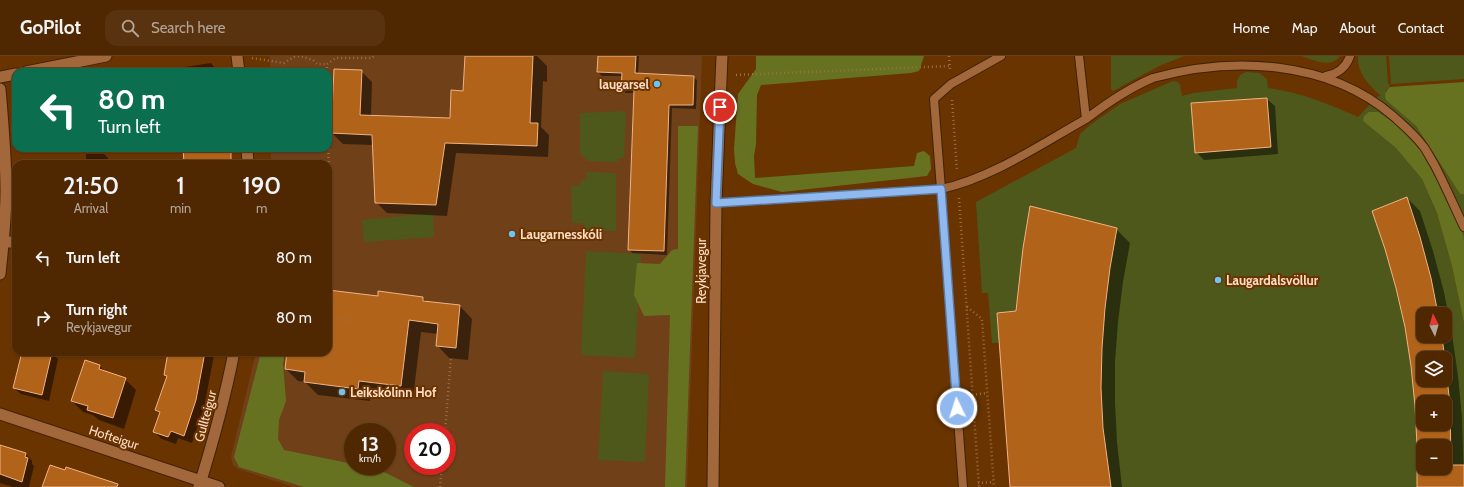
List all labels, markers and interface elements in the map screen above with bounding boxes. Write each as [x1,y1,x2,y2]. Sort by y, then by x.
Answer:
search box [105,10,385,46]
text: GoPilot [20,16,81,39]
icon: search [119,17,141,39]
text: Search here [151,19,225,37]
text: Home [1233,19,1270,37]
text: Map [1292,19,1317,37]
text: About [1339,19,1376,37]
text: Contact [1398,19,1444,37]
place label: laugarsel [599,76,650,92]
marker: laugarsel [652,79,662,89]
text: 80 m [98,82,165,116]
icon: left [32,84,84,136]
pin [703,90,737,124]
icon: arrive [709,96,731,118]
text: Turn left [98,116,161,138]
text: 21:50 [63,171,119,200]
text: 1 [176,171,185,200]
text: 190 [242,171,281,200]
text: Arrival [74,200,108,216]
text: min [170,200,191,216]
text: m [256,200,267,216]
place label: Laugarnesskóli [520,226,602,242]
marker: Laugarnesskóli [507,229,517,239]
street label: Reykjavegur [693,237,710,304]
icon: left [32,247,54,269]
text: Turn left [66,249,120,267]
text: 80 m [276,249,312,267]
place label: Laugardalsvöllur [1226,272,1319,288]
marker: Laugardalsvöllur [1213,275,1223,285]
text: Turn right [66,301,127,319]
icon: right [32,307,54,329]
north arrow [1416,307,1452,343]
map controls [1416,307,1452,475]
text: 80 m [276,309,312,327]
text: Reykjavegur [66,319,132,335]
button: layers [1416,351,1452,387]
place label: Leikskólinn Hof [350,384,437,400]
marker: Leikskólinn Hof [337,387,347,397]
position arrow [936,387,978,429]
street label: Gullteigur [190,388,220,444]
button: + [1416,395,1452,431]
street label: Hofteigur [87,421,142,453]
speed limit sign: 20 [404,423,456,475]
text: 13 [361,432,379,456]
button: − [1416,439,1452,475]
text: km/h [359,452,381,465]

